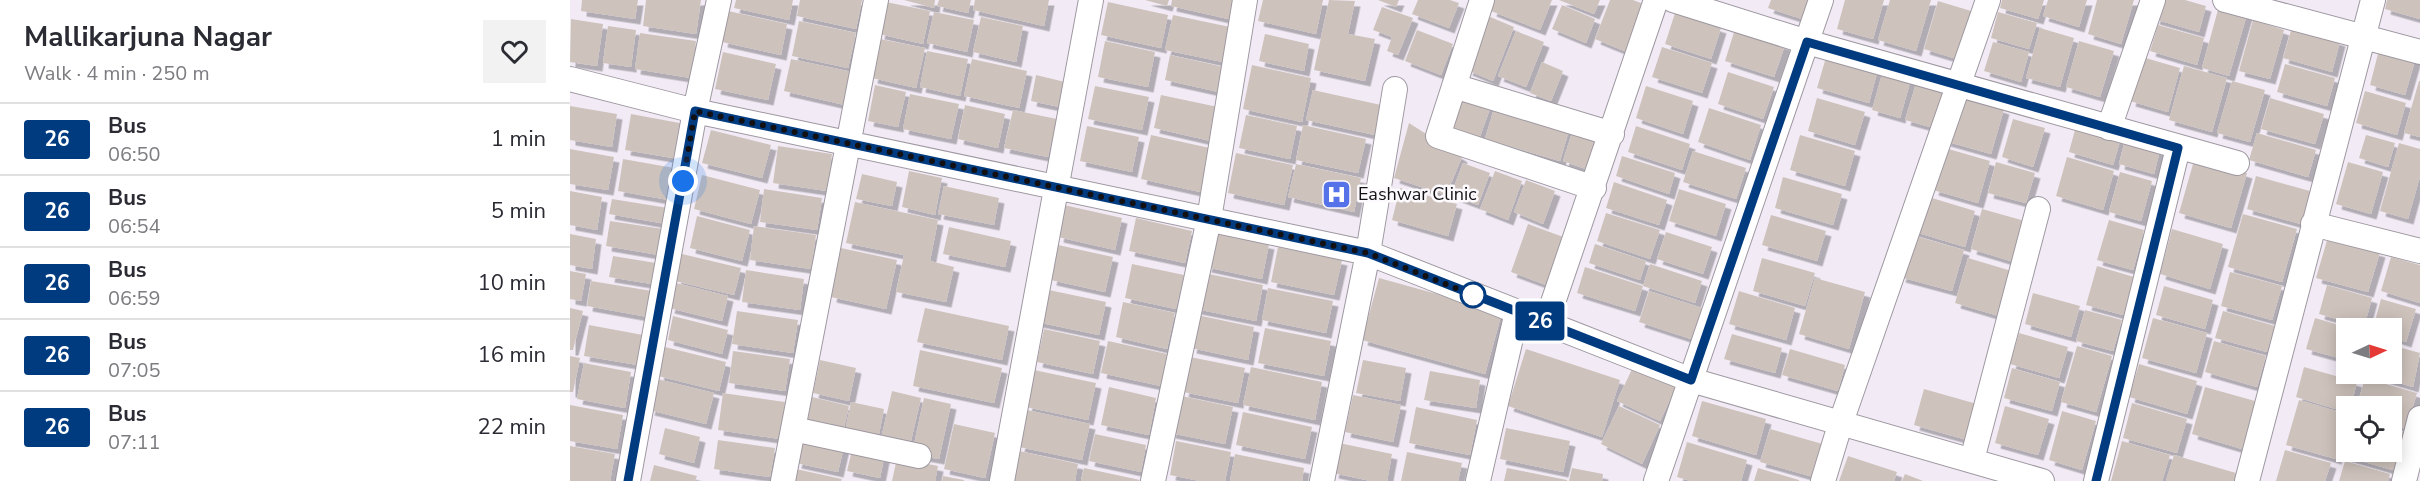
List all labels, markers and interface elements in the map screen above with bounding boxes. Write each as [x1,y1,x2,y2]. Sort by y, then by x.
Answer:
text: Mallikarjuna Nagar [24,18,272,56]
button: heart [483,20,546,83]
text: Walk · 4 min · 250 m [24,60,210,87]
text: Bus [108,111,147,141]
text: 1 min [491,124,546,154]
text: 26 [44,125,70,153]
text: 06:50 [108,141,161,168]
your location [668,166,698,196]
hospital icon: Eashwar Clinic [1321,178,1353,210]
place label: Eashwar Clinic [1358,182,1477,206]
text: Bus [108,183,147,213]
text: 5 min [491,196,546,226]
text: 26 [44,197,70,225]
text: 06:54 [108,213,161,240]
text: Bus [108,255,147,285]
text: 10 min [478,268,546,298]
text: 26 [44,269,70,297]
unlabelled marker [1460,282,1486,308]
text: 06:59 [108,285,161,312]
line badge: 26 [1513,302,1567,340]
text: 26 [1527,307,1553,335]
north arrow [2336,318,2402,384]
map controls [2336,318,2402,462]
text: Bus [108,327,147,357]
text: 16 min [478,340,546,370]
text: 26 [44,341,70,369]
text: 07:05 [108,357,161,384]
button: locate [2336,396,2402,462]
text: Bus [108,399,147,429]
text: 22 min [478,412,546,442]
text: 26 [44,413,70,441]
text: 07:11 [108,429,161,456]

